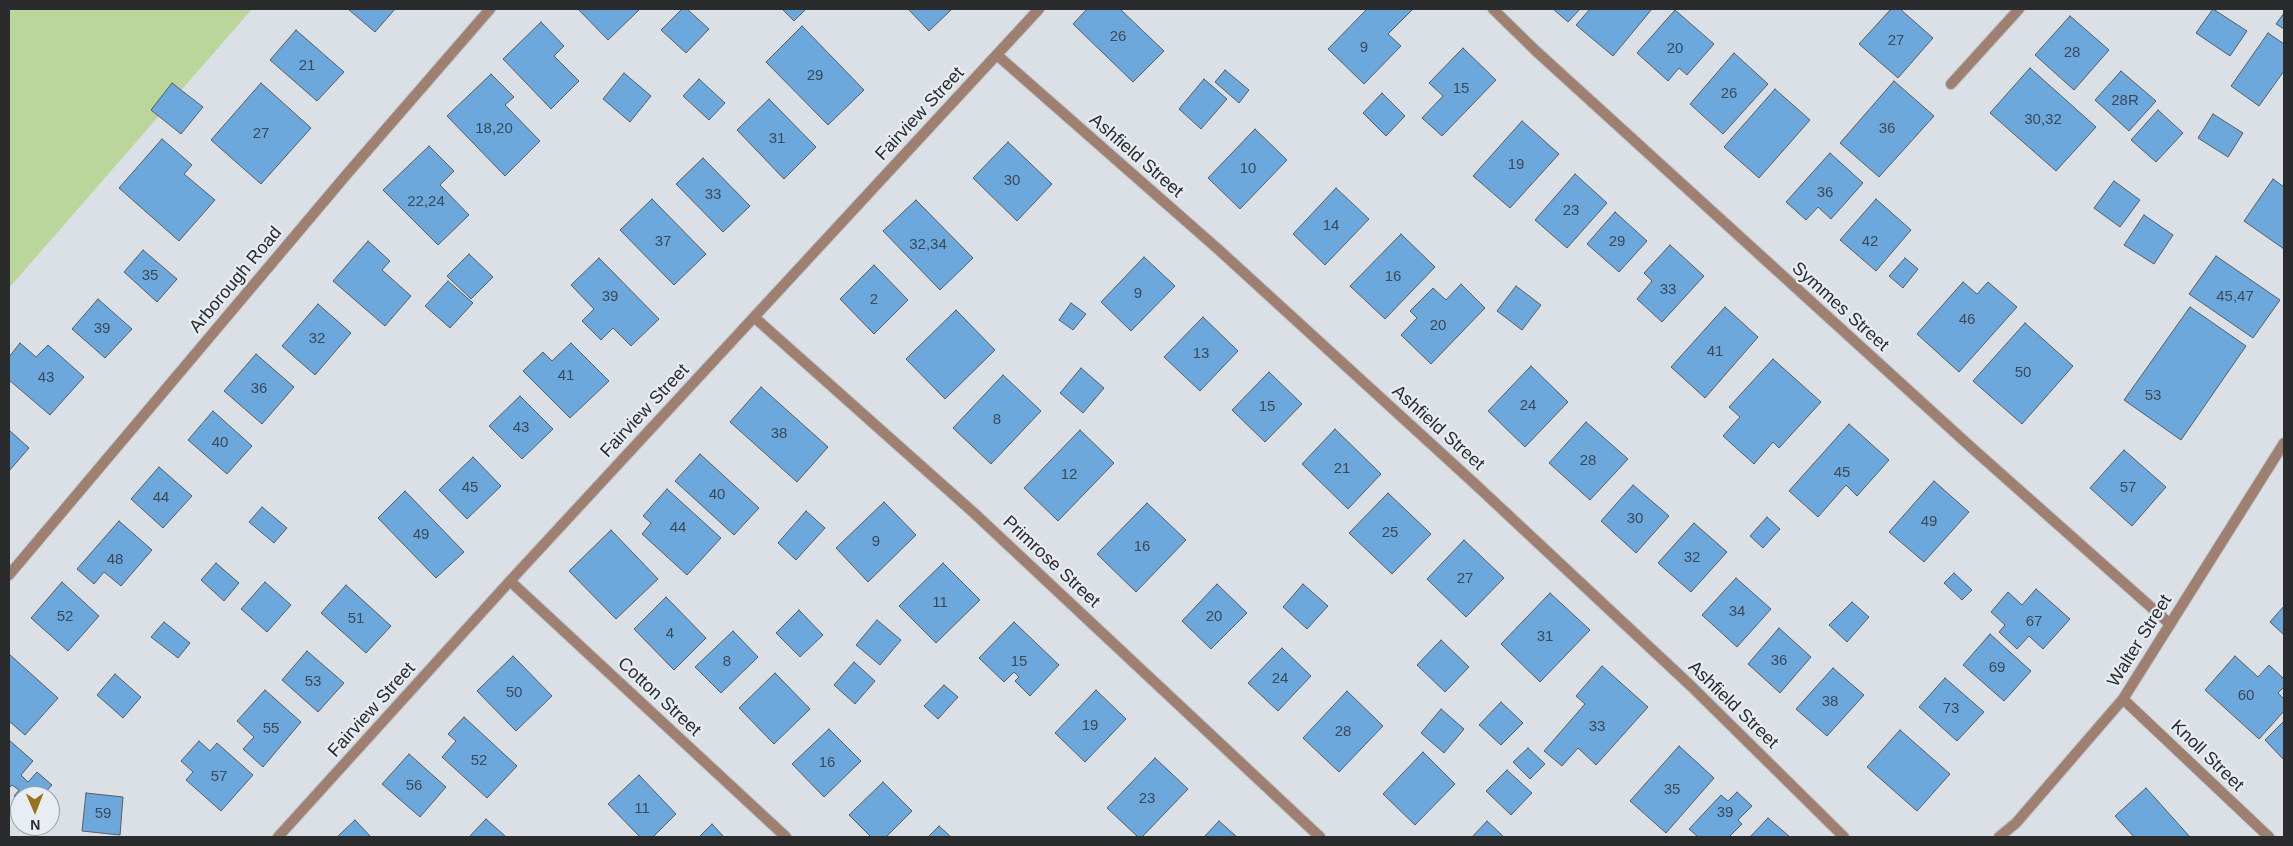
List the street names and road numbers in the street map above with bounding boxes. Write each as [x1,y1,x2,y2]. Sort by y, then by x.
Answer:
street label: Fairview Street [871,63,969,165]
street label: Ashfield Street [1085,109,1187,203]
street label: Arborough Road [185,222,287,338]
street label: Symmes Street [1787,258,1893,356]
street label: Fairview Street [596,360,694,462]
street label: Ashfield Street [1387,381,1489,475]
street label: Primrose Street [998,511,1104,613]
street label: Walter Street [2103,591,2177,691]
street label: Cotton Street [613,653,705,741]
street label: Ashfield Street [1683,657,1783,753]
street label: Fairview Street [324,658,420,762]
street label: Knoll Street [2166,716,2248,796]

